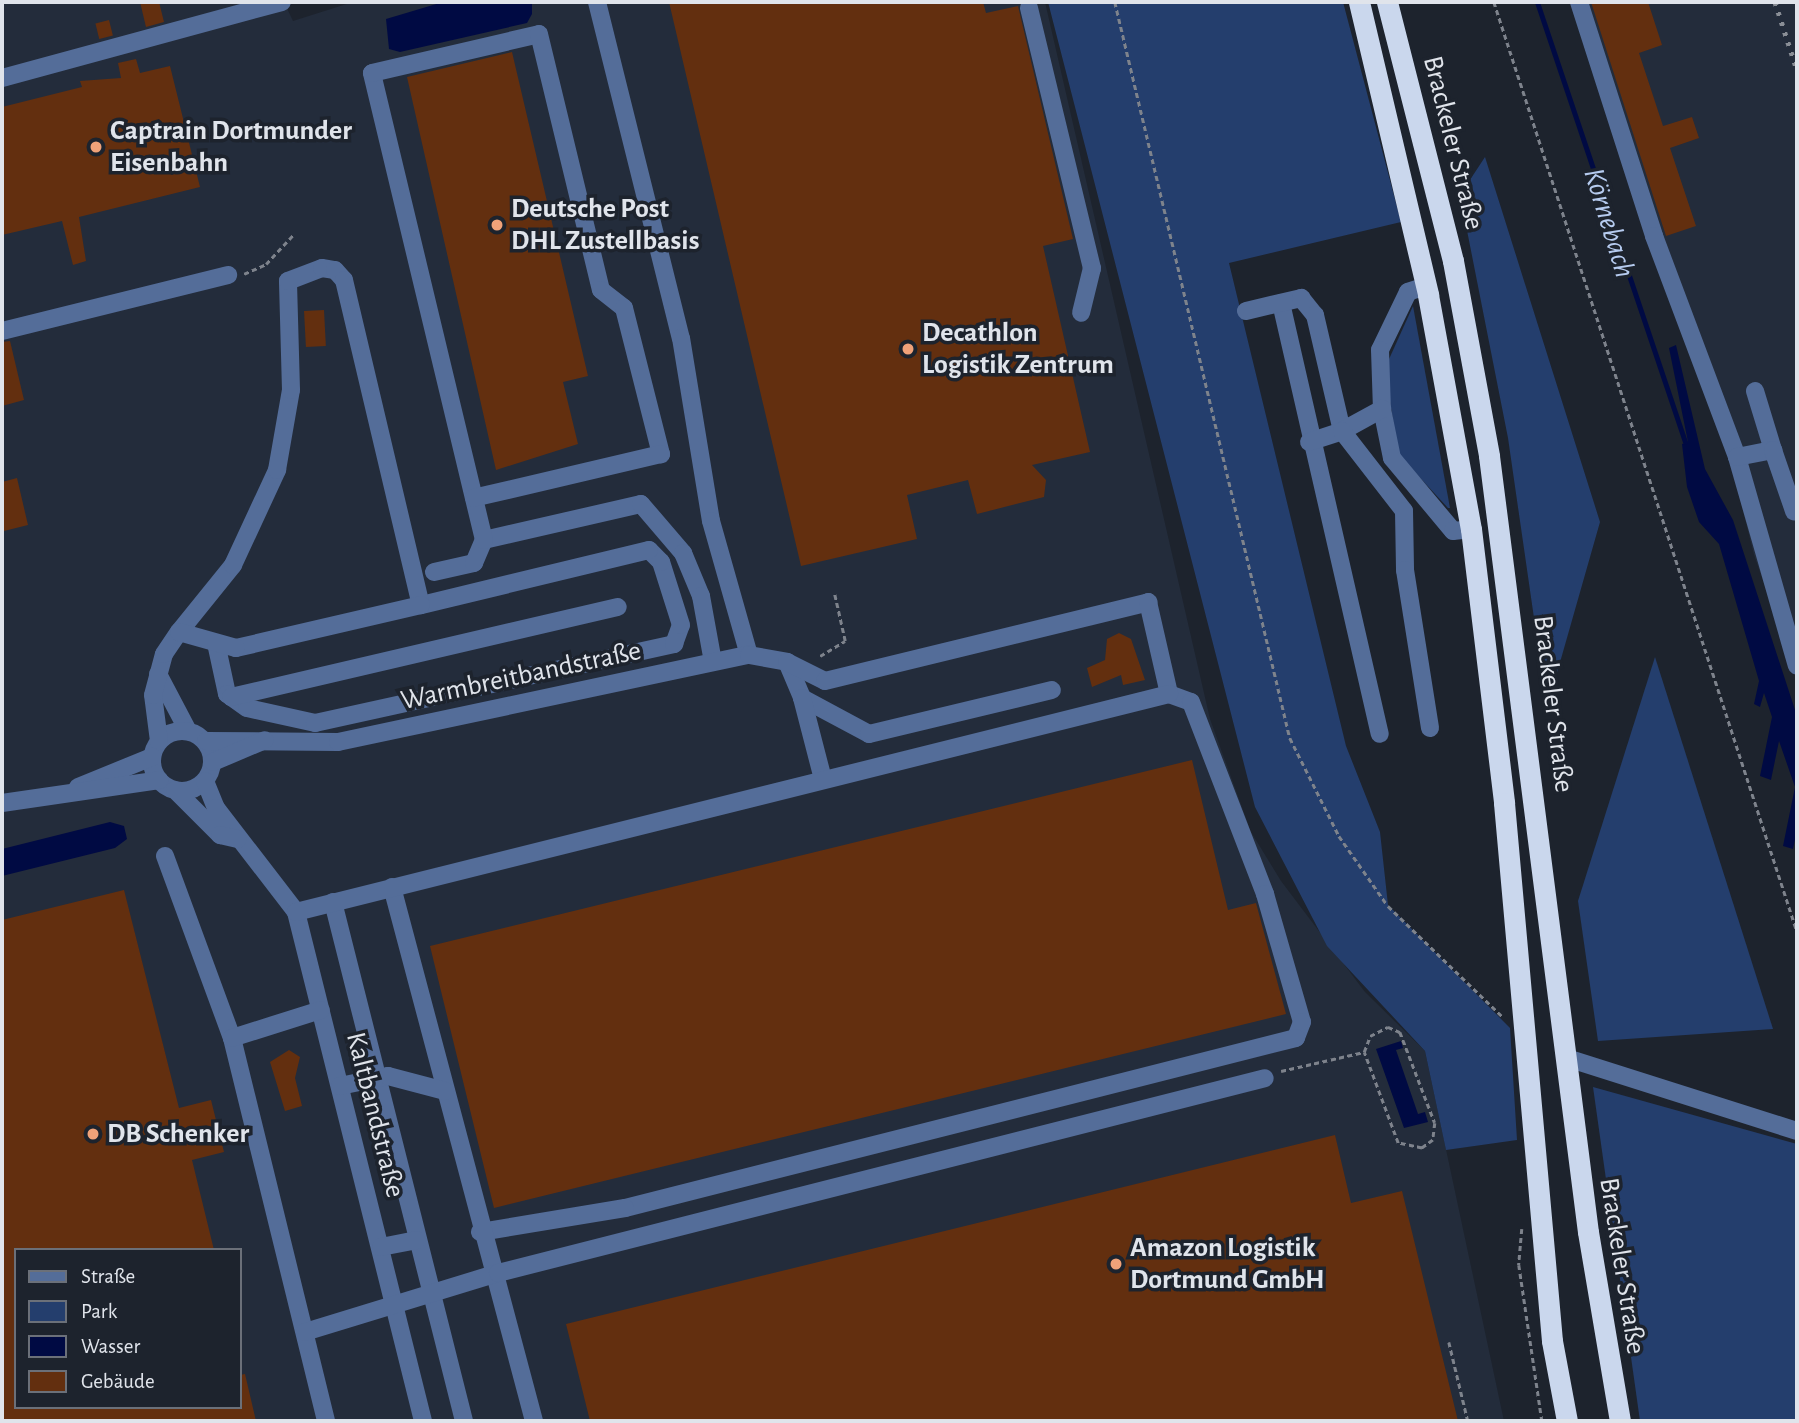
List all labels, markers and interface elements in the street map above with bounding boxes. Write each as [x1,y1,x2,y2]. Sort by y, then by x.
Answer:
street label: Brackeler Straße [1415,52,1491,234]
place label: Captrain Dortmunder Eisenbahn [110,114,352,180]
marker: Captrain Dortmunder Eisenbahn [88,139,104,155]
water label: Körnebach [1575,164,1643,282]
place label: Deutsche Post DHL Zustellbasis [511,192,699,258]
marker: Deutsche Post DHL Zustellbasis [489,217,505,233]
place label: Decathlon Logistik Zentrum [922,316,1114,382]
marker: Decathlon Logistik Zentrum [900,341,916,357]
street label: Brackeler Straße [1525,614,1581,794]
street label: Warmbreitbandstraße [398,634,644,718]
street label: Kaltbandstraße [338,1029,412,1201]
place label: DB Schenker [107,1117,249,1151]
marker: DB Schenker [85,1126,101,1142]
street label: Brackeler Straße [1591,1175,1653,1357]
place label: Amazon Logistik Dortmund GmbH [1130,1231,1324,1297]
legend [14,1248,242,1409]
marker: Amazon Logistik Dortmund GmbH [1108,1256,1124,1272]
text: Straße [81,1266,135,1287]
text: Park [81,1301,117,1322]
text: Wasser [81,1336,140,1357]
text: Gebäude [81,1371,155,1392]

